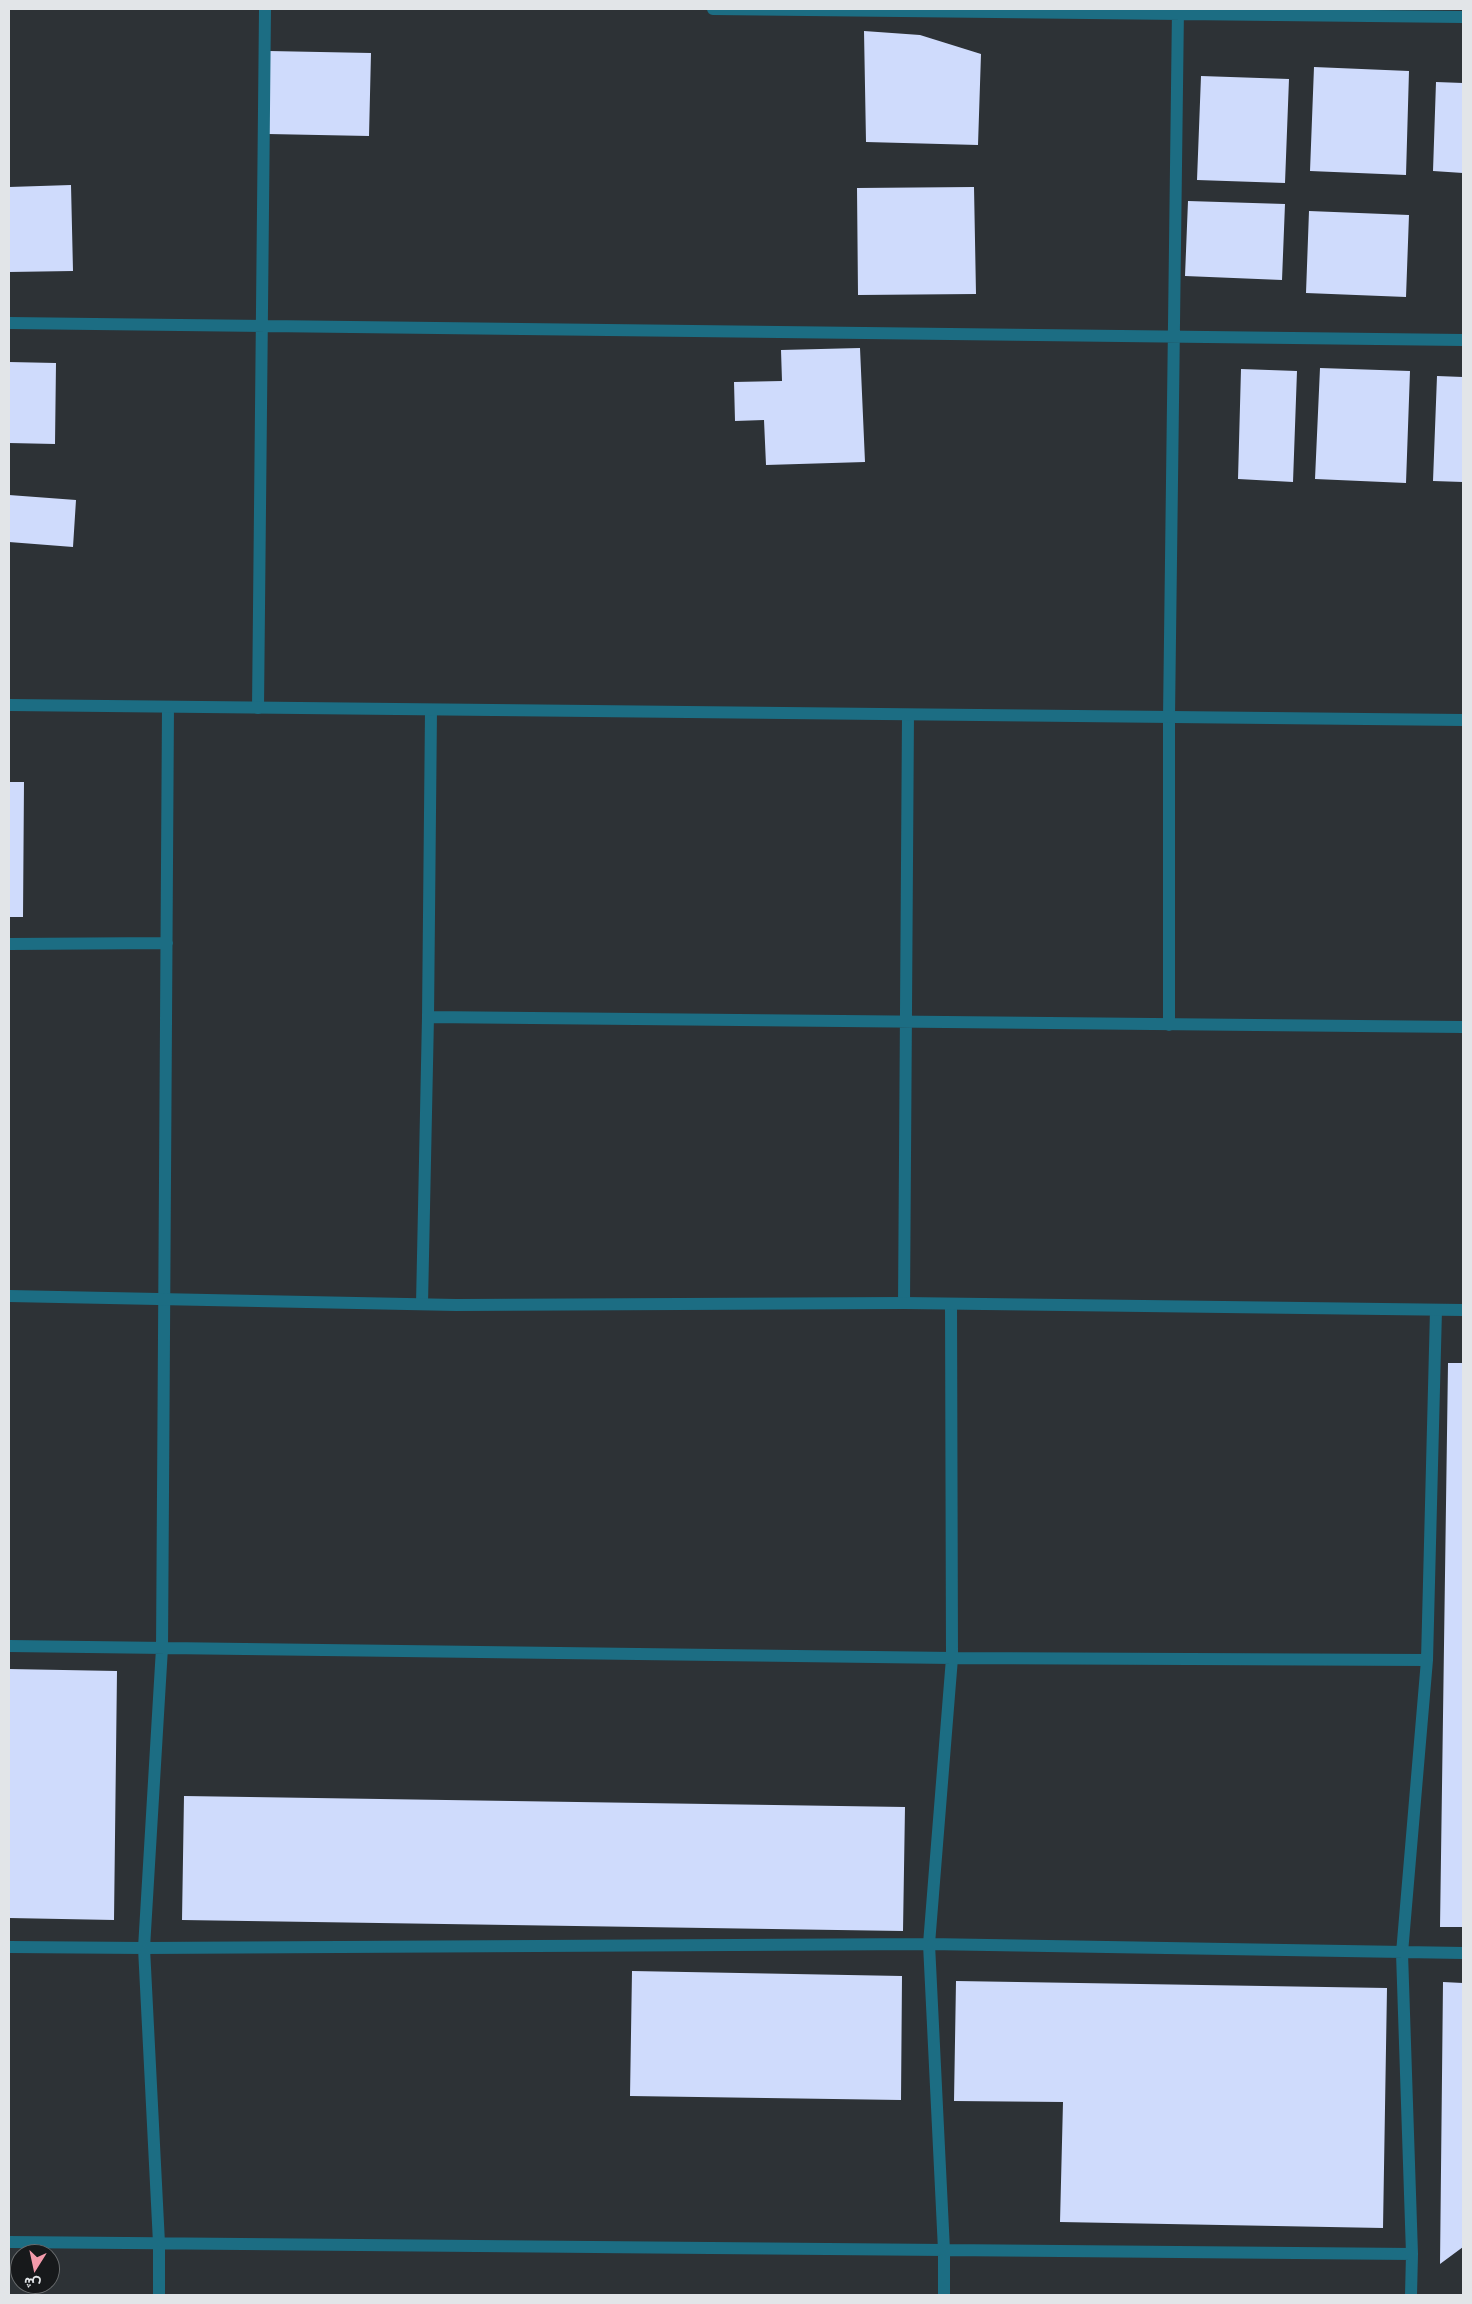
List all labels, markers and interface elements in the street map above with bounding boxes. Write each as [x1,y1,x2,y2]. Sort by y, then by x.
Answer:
north arrow [10,2244,60,2294]
text: ش [23,2273,42,2293]

